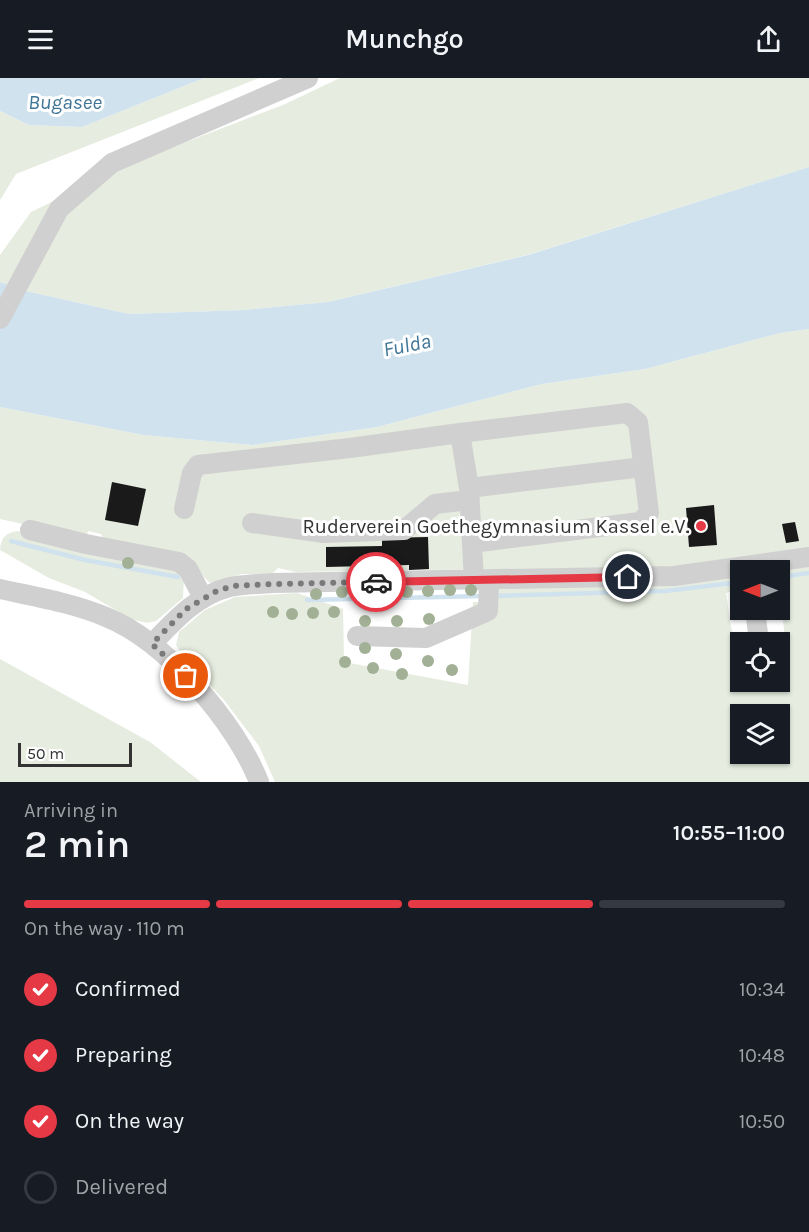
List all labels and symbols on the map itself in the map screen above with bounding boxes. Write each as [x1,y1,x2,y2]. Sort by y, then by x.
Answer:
water label: Bugasee [28,90,102,114]
water label: Fulda [381,329,433,361]
place label: Ruderverein Goethegymnasium Kassel e.V. [303,515,689,538]
marker: Ruderverein Goethegymnasium Kassel e.V. [694,519,708,533]
pin [602,551,653,602]
courier [346,552,406,612]
north arrow [730,560,790,620]
pin [160,650,211,701]
scale bar [18,740,132,768]

